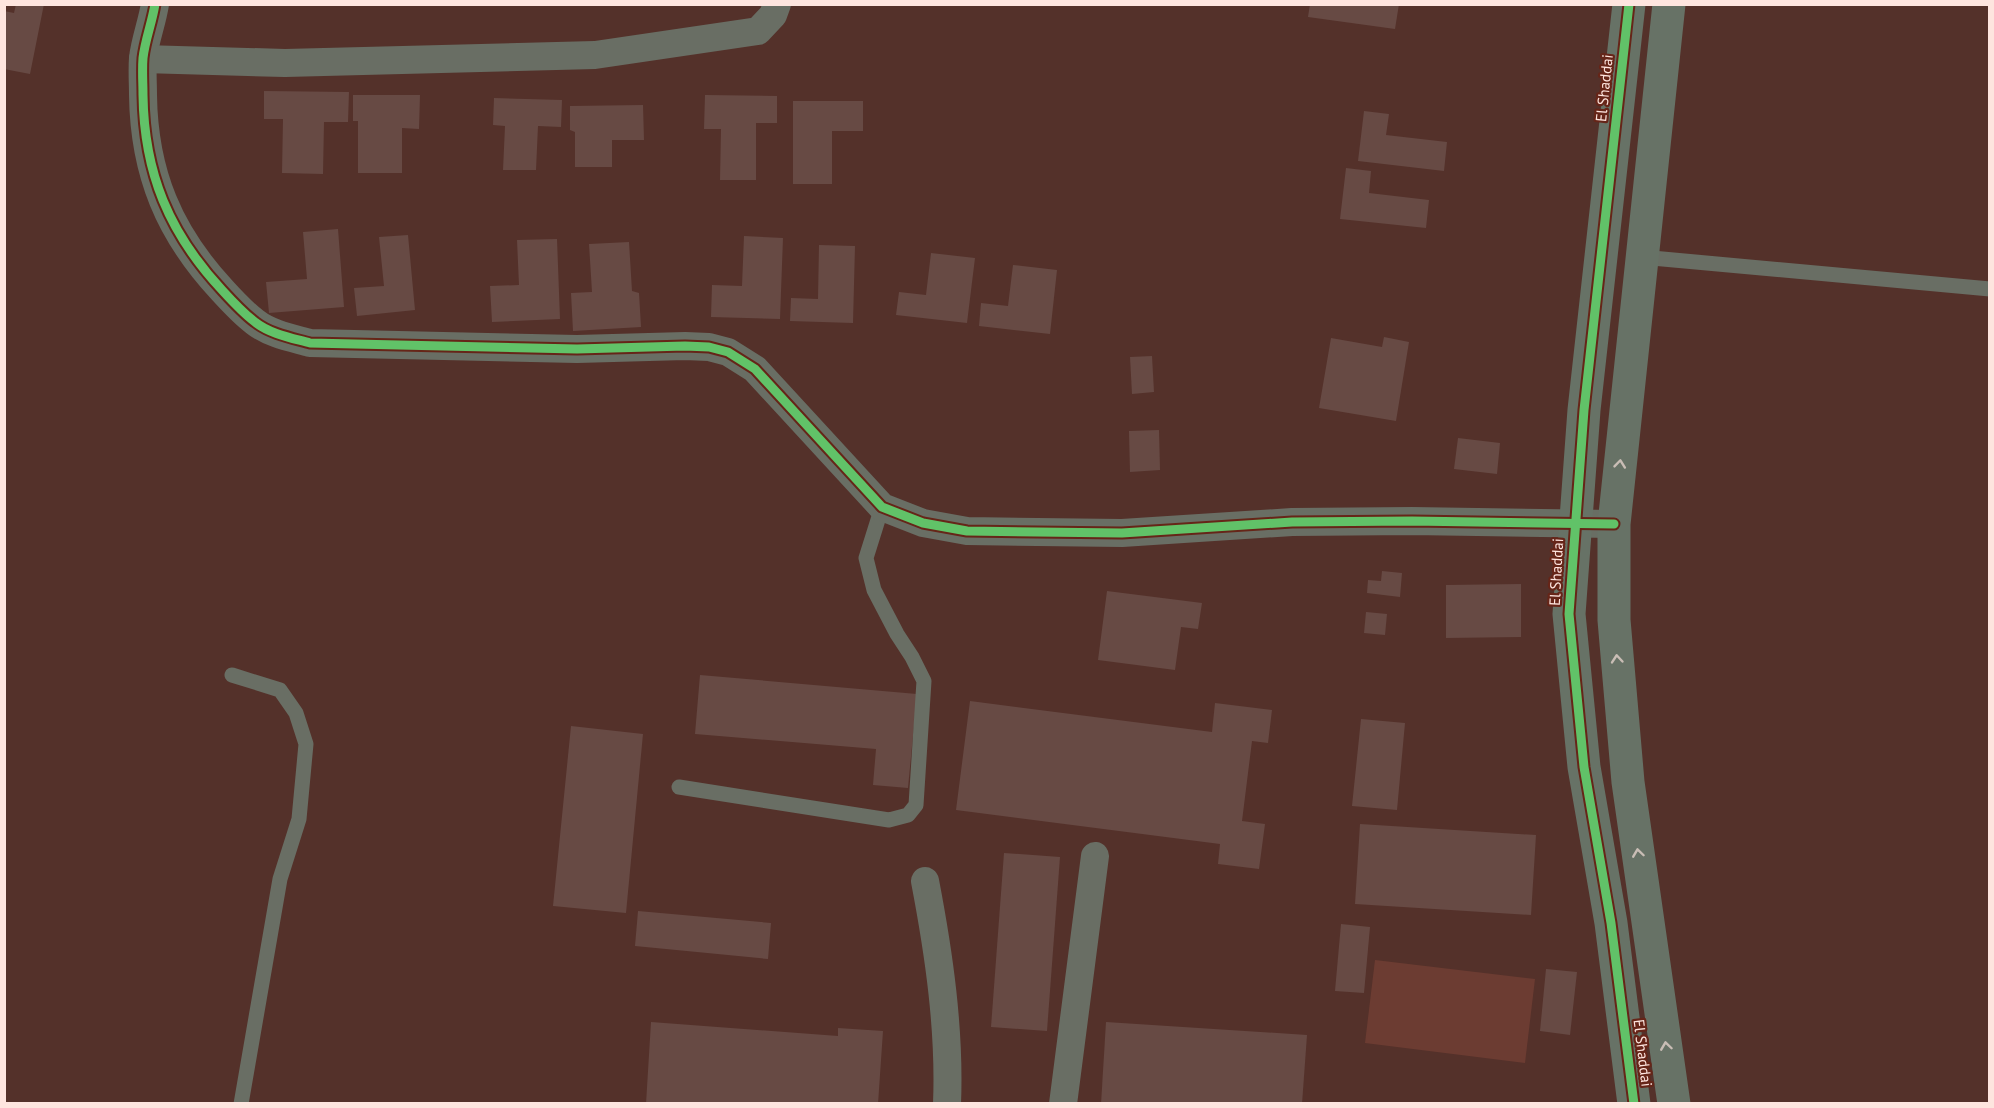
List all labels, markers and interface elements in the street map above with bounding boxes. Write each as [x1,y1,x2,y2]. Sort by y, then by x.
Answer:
street label: El Shaddai [1591,53,1617,123]
one-way arrow [1613,460,1626,469]
street label: El Shaddai [1545,538,1567,606]
one-way arrow [1611,654,1624,663]
one-way arrow [1632,848,1644,857]
street label: El Shaddai [1629,1018,1657,1088]
one-way arrow [1660,1041,1672,1050]

